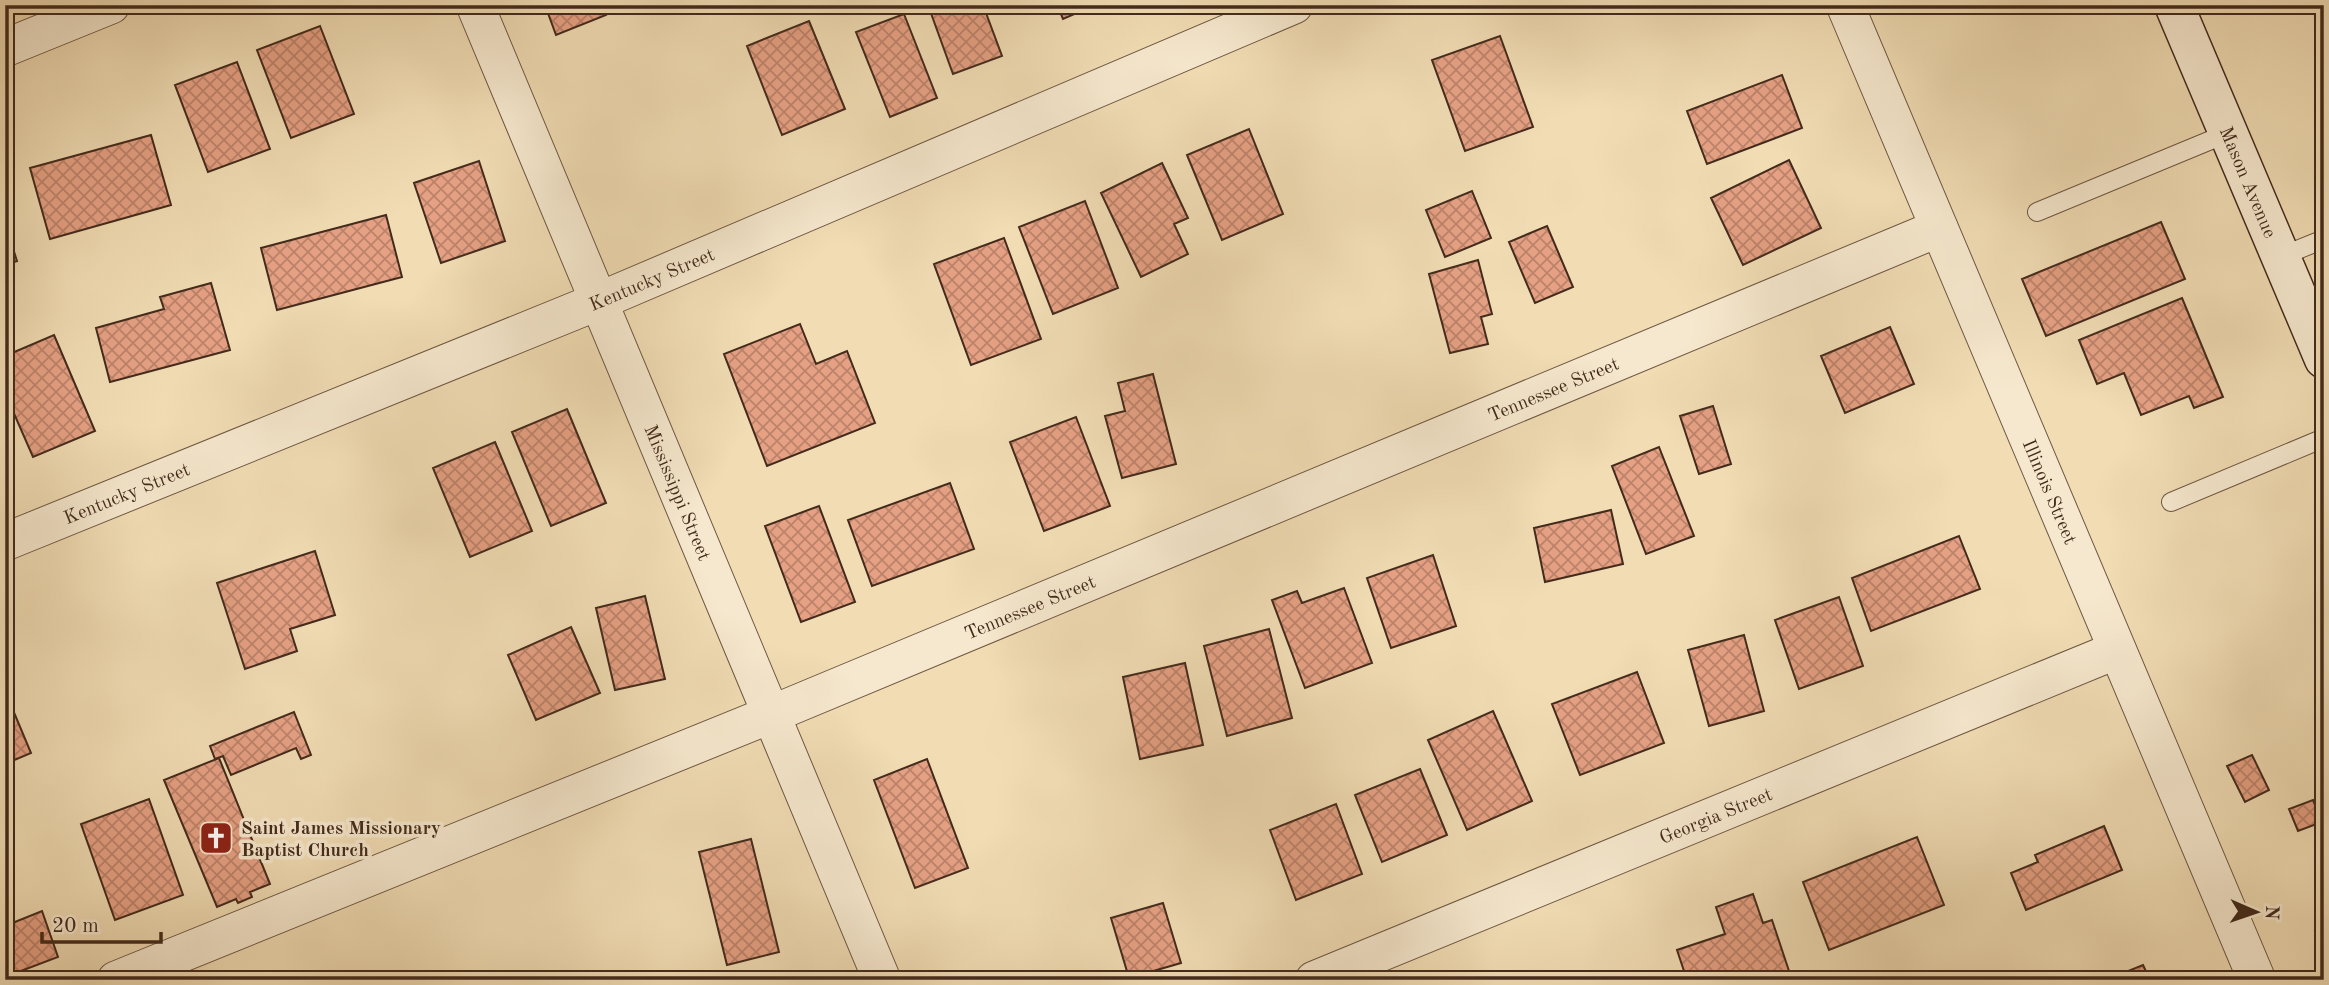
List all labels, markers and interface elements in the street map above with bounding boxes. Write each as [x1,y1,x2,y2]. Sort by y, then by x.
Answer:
street label: Mason Avenue [2215,124,2279,241]
street label: Kentucky Street [587,246,718,316]
street label: Tennessee Street [1486,355,1622,427]
street label: Mississippi Street [639,423,713,564]
street label: Illinois Street [2018,437,2079,547]
street label: Kentucky Street [62,461,193,529]
street label: Tennessee Street [962,573,1099,645]
street label: Georgia Street [1657,786,1776,849]
church icon: Saint James Missionary Baptist Church [197,819,235,857]
place label: Saint James Missionary Baptist Church [241,820,441,861]
north arrow [2220,876,2290,946]
scale bar [42,901,161,945]
text: N [2261,905,2280,921]
text: 20 m [52,916,99,937]

